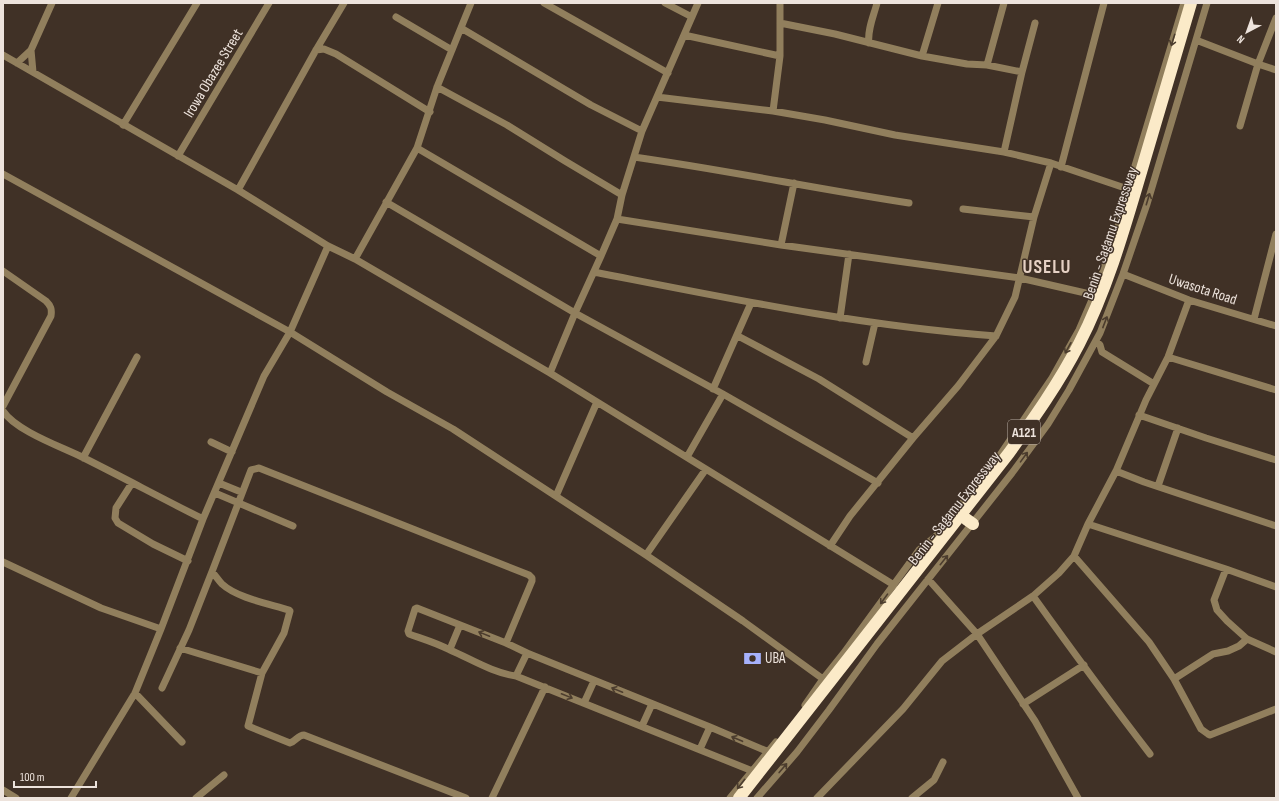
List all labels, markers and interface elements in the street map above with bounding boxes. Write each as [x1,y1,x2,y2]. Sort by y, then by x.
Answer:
north arrow [1227,12,1267,52]
street label: Irowa Obazee Street [179,25,248,121]
text: N [1234,32,1247,46]
one-way arrow [1169,34,1176,47]
street label: Benin - Sagamu Expressway [1079,164,1142,302]
one-way arrow [1145,193,1152,206]
district label: USELU [1023,256,1071,279]
street label: Uwasota Road [1166,270,1239,309]
one-way arrow [1101,316,1109,328]
one-way arrow [1064,342,1072,354]
road number: A121 [1008,420,1040,444]
street label: Benin - Sagamu Expressway [904,447,1005,569]
one-way arrow [1020,452,1028,463]
one-way arrow [940,554,949,565]
one-way arrow [879,593,888,604]
one-way arrow [479,630,491,638]
bank icon: UBA [742,648,762,668]
place label: UBA [765,649,786,668]
one-way arrow [611,686,623,694]
one-way arrow [561,693,573,701]
one-way arrow [732,734,744,742]
scale bar [14,763,96,789]
one-way arrow [778,763,787,774]
text: 100 m [20,770,45,785]
one-way arrow [736,778,745,789]

